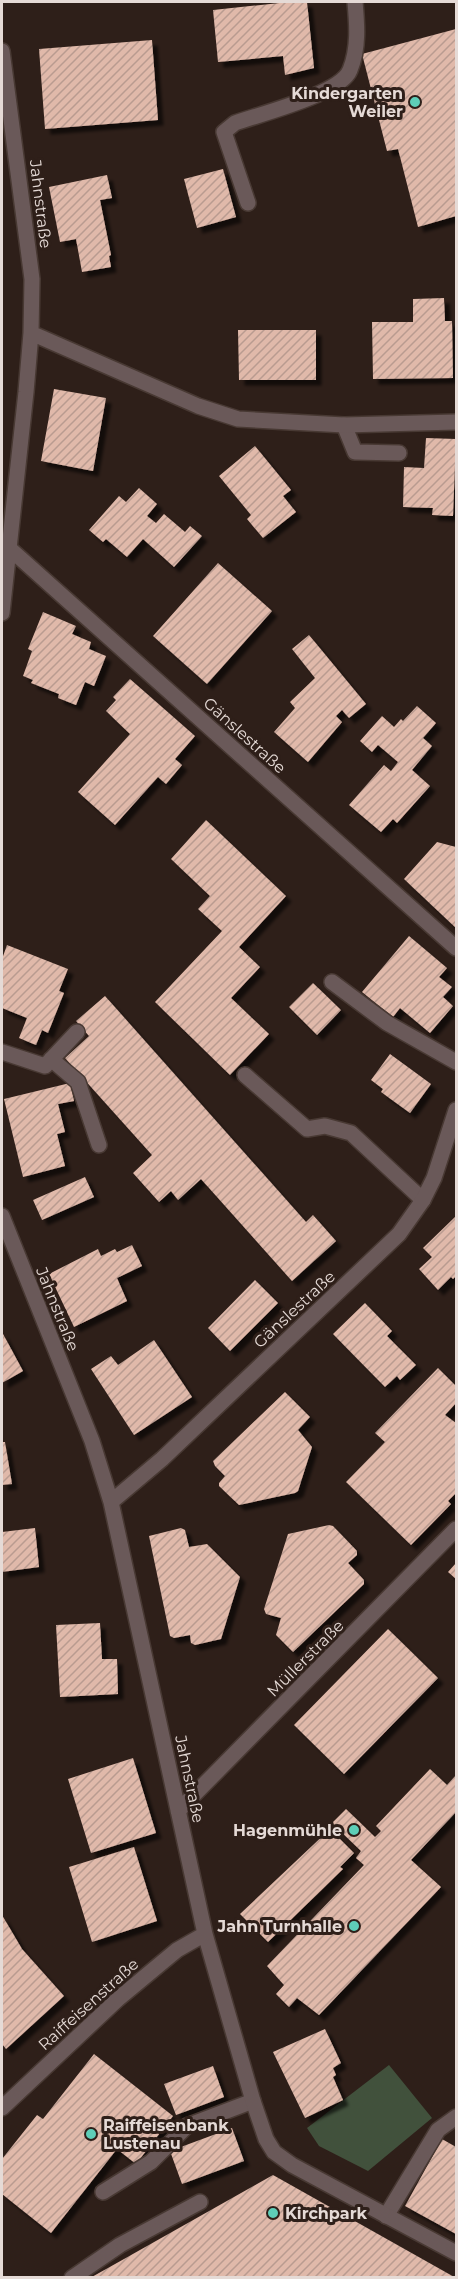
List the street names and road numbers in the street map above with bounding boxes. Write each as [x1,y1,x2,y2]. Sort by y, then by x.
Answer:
street label: Jahnstraße [26,158,55,249]
street label: Gänslestraße [200,693,290,777]
street label: Jahnstraße [32,1263,83,1354]
street label: Gänslestraße [250,1267,339,1352]
street label: Müllerstraße [263,1616,348,1701]
street label: Jahnstraße [171,1733,208,1825]
street label: Raiffeisenstraße [34,1954,142,2054]

